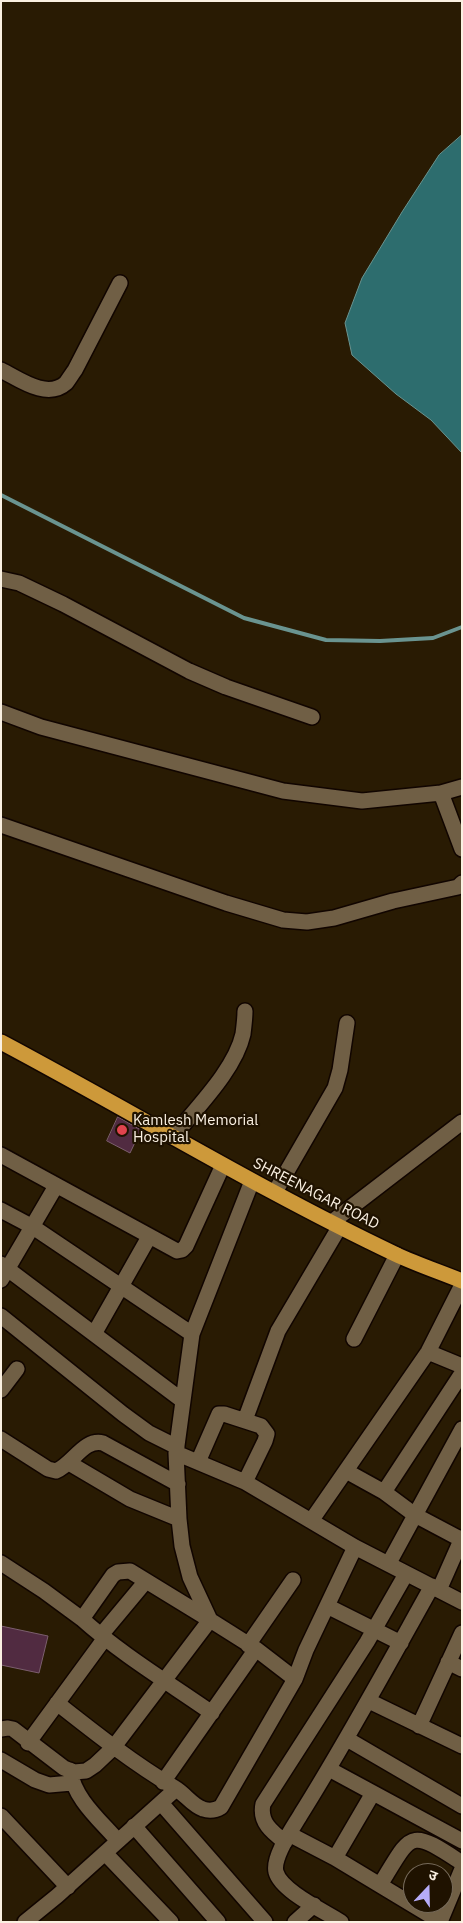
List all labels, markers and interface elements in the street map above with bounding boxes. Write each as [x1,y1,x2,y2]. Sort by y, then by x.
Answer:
place label: Kamlesh Memorial Hospital [133,1112,258,1147]
marker: Kamlesh Memorial Hospital [115,1123,129,1137]
street label: SHREENAGAR ROAD [250,1154,382,1234]
north arrow [403,1863,453,1913]
text: उ [426,1865,440,1885]

